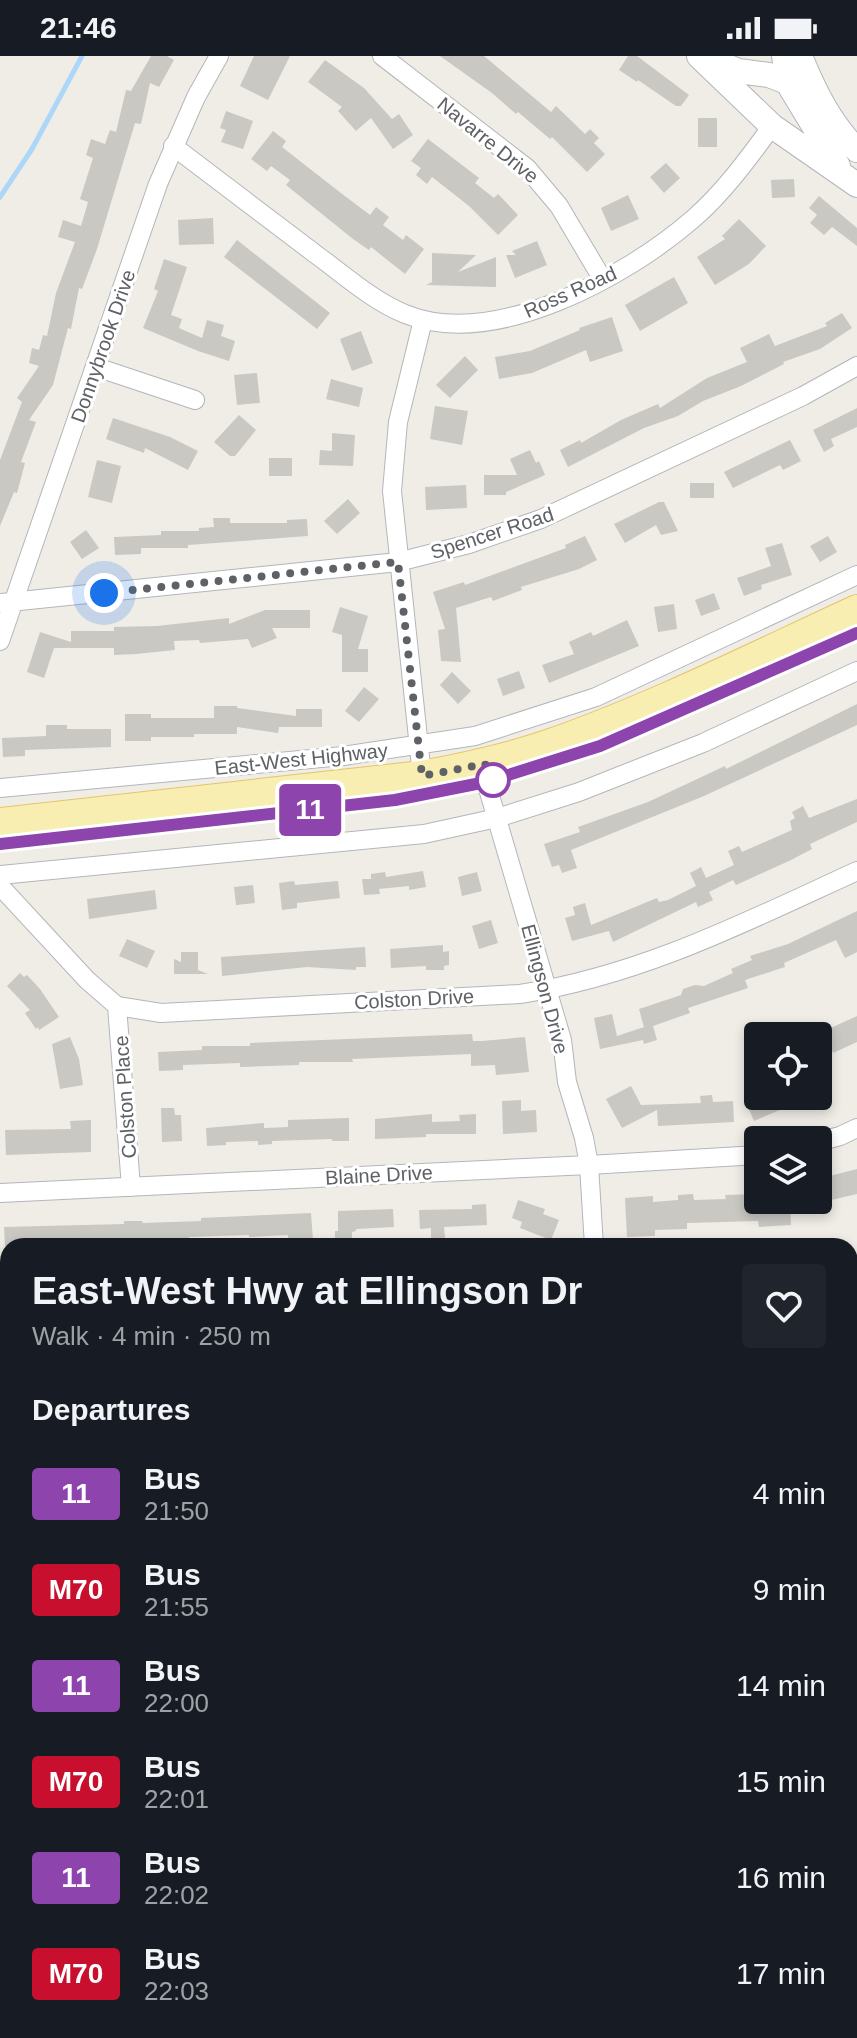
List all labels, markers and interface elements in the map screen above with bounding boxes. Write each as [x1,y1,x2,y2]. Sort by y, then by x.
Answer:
text: 21:46 [40,11,117,44]
street label: Navarre Drive [433,93,543,187]
street label: Ross Road [520,262,620,322]
street label: Donnybrook Drive [67,267,139,425]
street label: Spencer Road [428,503,556,563]
your location [84,573,124,613]
street label: East-West Highway [213,739,389,779]
unlabelled marker [476,763,510,797]
line badge: 11 [274,784,346,836]
text: 11 [295,794,325,825]
street label: Ellingson Drive [517,922,573,1056]
street label: Colston Drive [353,985,475,1013]
map controls [744,1022,832,1214]
button: locate [744,1022,832,1110]
street label: Colston Place [110,1035,140,1159]
button: layers [744,1126,832,1214]
street label: Blaine Drive [325,1161,433,1189]
button: heart [742,1264,826,1348]
text: East-West Hwy at Ellingson Dr [32,1270,582,1312]
text: Walk · 4 min · 250 m [32,1321,271,1351]
text: Departures [32,1393,190,1426]
text: Bus [144,1462,201,1495]
text: 4 min [753,1477,826,1510]
text: 11 [61,1478,91,1509]
text: 21:50 [144,1496,209,1526]
text: Bus [144,1558,201,1591]
text: 9 min [753,1573,826,1606]
text: M70 [49,1574,103,1605]
text: 21:55 [144,1592,209,1622]
text: Bus [144,1654,201,1687]
text: 14 min [736,1669,826,1702]
text: 11 [61,1670,91,1701]
text: 22:00 [144,1688,209,1718]
text: Bus [144,1750,201,1783]
text: 15 min [736,1765,826,1798]
text: M70 [49,1766,103,1797]
text: 22:01 [144,1784,209,1814]
text: Bus [144,1846,201,1879]
text: 16 min [736,1861,826,1894]
text: 11 [61,1862,91,1893]
text: 22:02 [144,1880,209,1910]
text: Bus [144,1942,201,1975]
text: 17 min [736,1957,826,1990]
text: M70 [49,1958,103,1989]
text: 22:03 [144,1976,209,2006]

